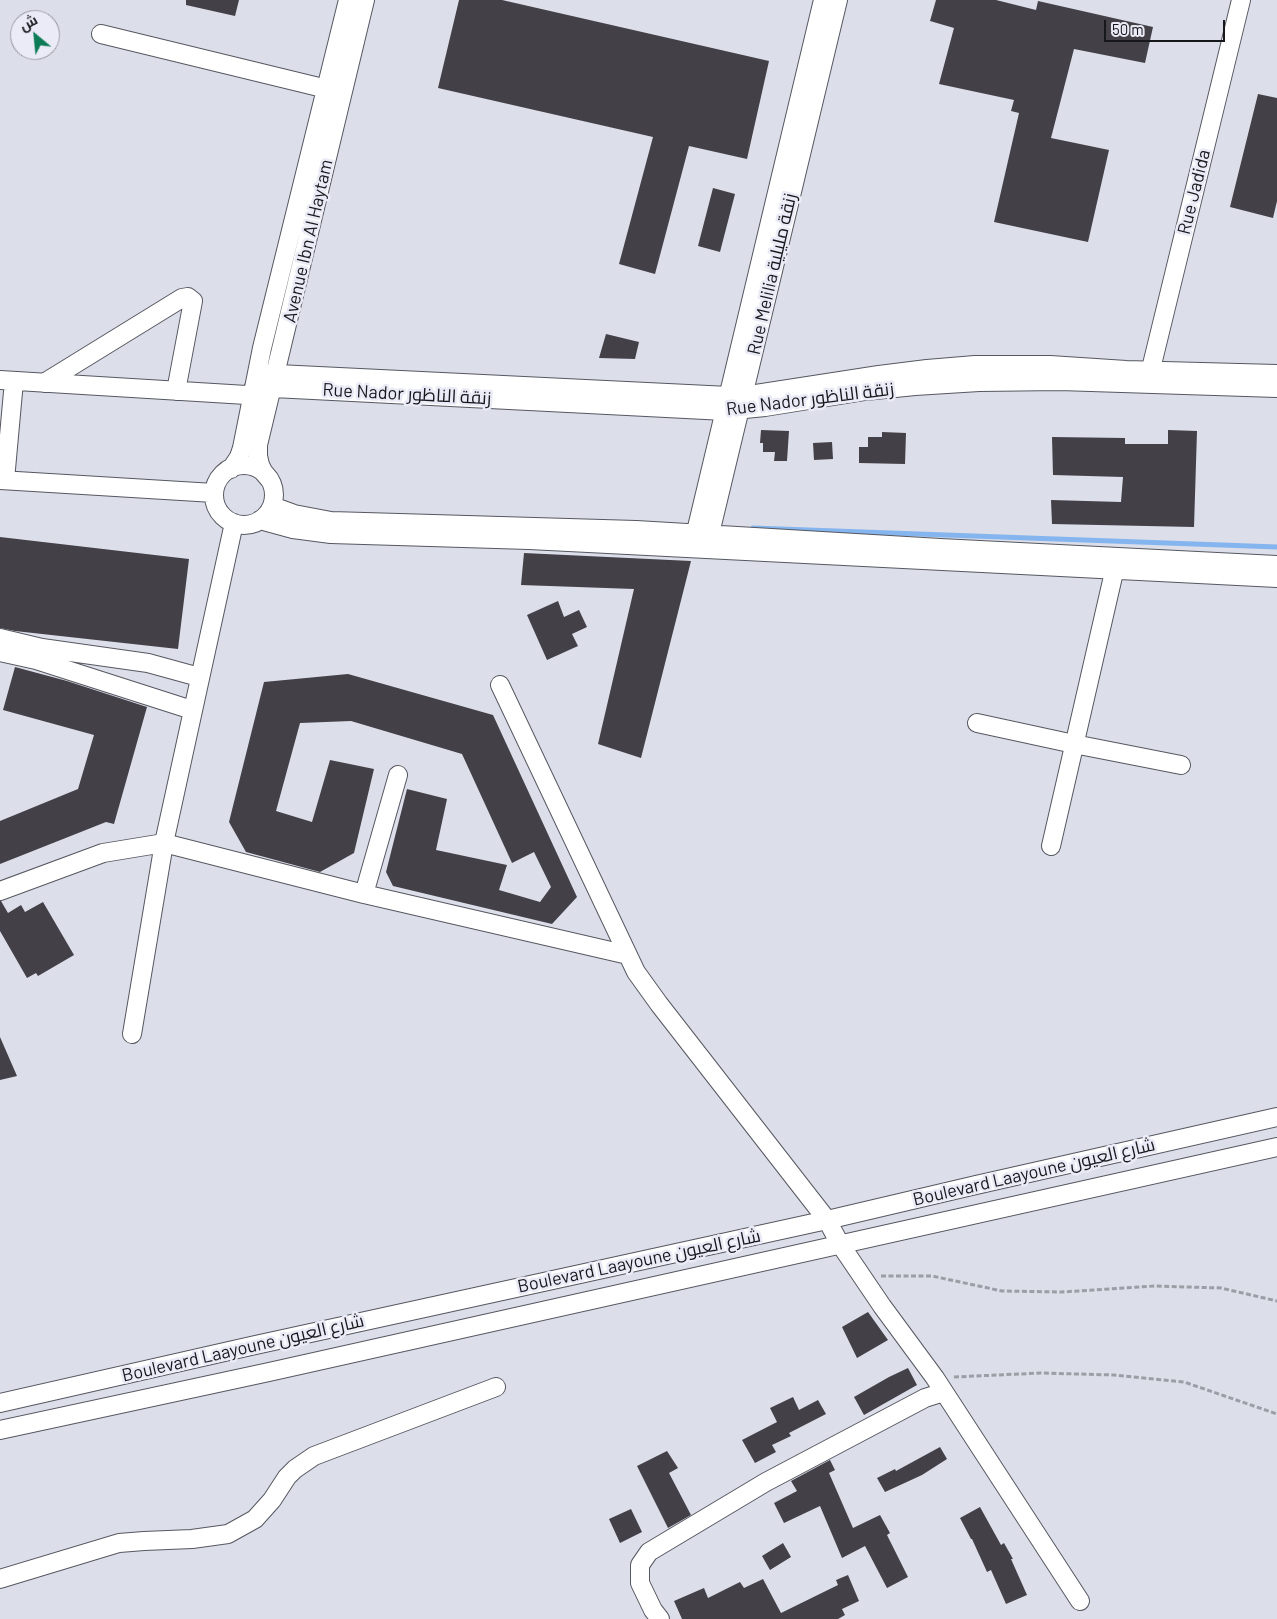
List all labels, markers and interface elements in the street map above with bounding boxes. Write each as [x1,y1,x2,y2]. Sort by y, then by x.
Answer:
north arrow [10,10,60,60]
text: ش [16,10,40,34]
scale bar [1107,10,1228,42]
text: 50 m [1112,20,1144,38]
street label: Rue Jadida [1173,147,1215,237]
street label: Avenue Ibn Al Haytam [279,157,337,325]
street label: Rue Melilia زنقة مليلية [743,191,801,357]
street label: Rue Nador زنقة الناظور [725,378,895,420]
street label: Rue Nador زنقة الناظور [322,379,492,409]
street label: Boulevard Laayoune شارع العيون [911,1134,1157,1210]
street label: Boulevard Laayoune شارع العيون [516,1225,762,1297]
street label: Boulevard Laayoune شارع العيون [120,1310,366,1386]

